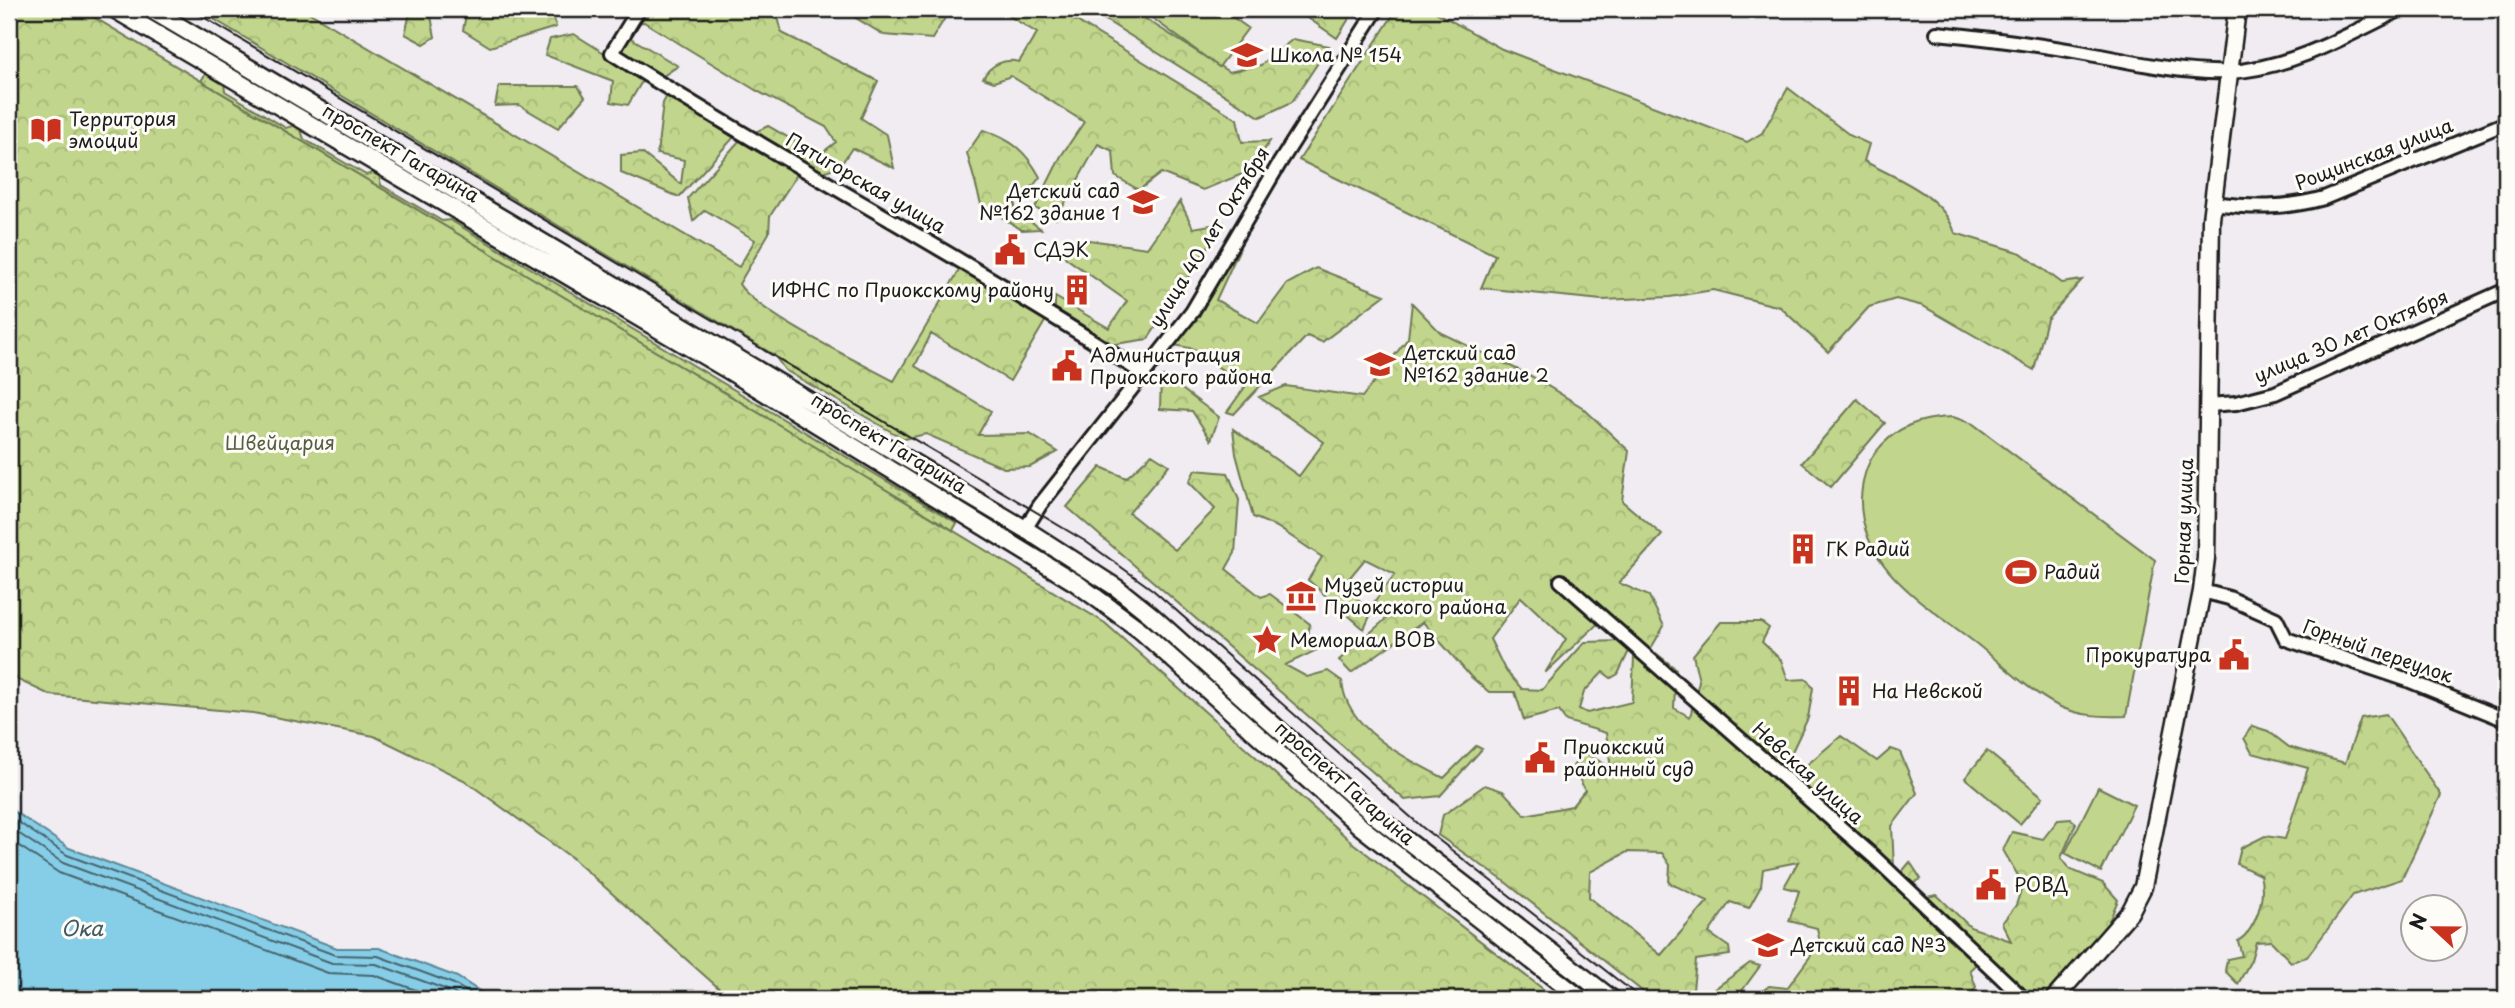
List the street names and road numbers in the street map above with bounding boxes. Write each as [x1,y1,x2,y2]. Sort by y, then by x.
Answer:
street label: проспект Гагарина [318,96,485,209]
street label: Рощинская улица [2291,110,2457,196]
street label: Пятигорская улица [781,125,952,239]
street label: улица 40 лет Октября [1141,141,1275,332]
street label: улица 30 лет Октября [2249,281,2452,389]
street label: проспект Гагарина [806,385,973,500]
street label: Горная улица [2167,458,2199,584]
street label: Горный переулок [2300,611,2458,689]
street label: проспект Гагарина [1270,714,1422,851]
street label: Невская улица [1747,715,1871,830]

